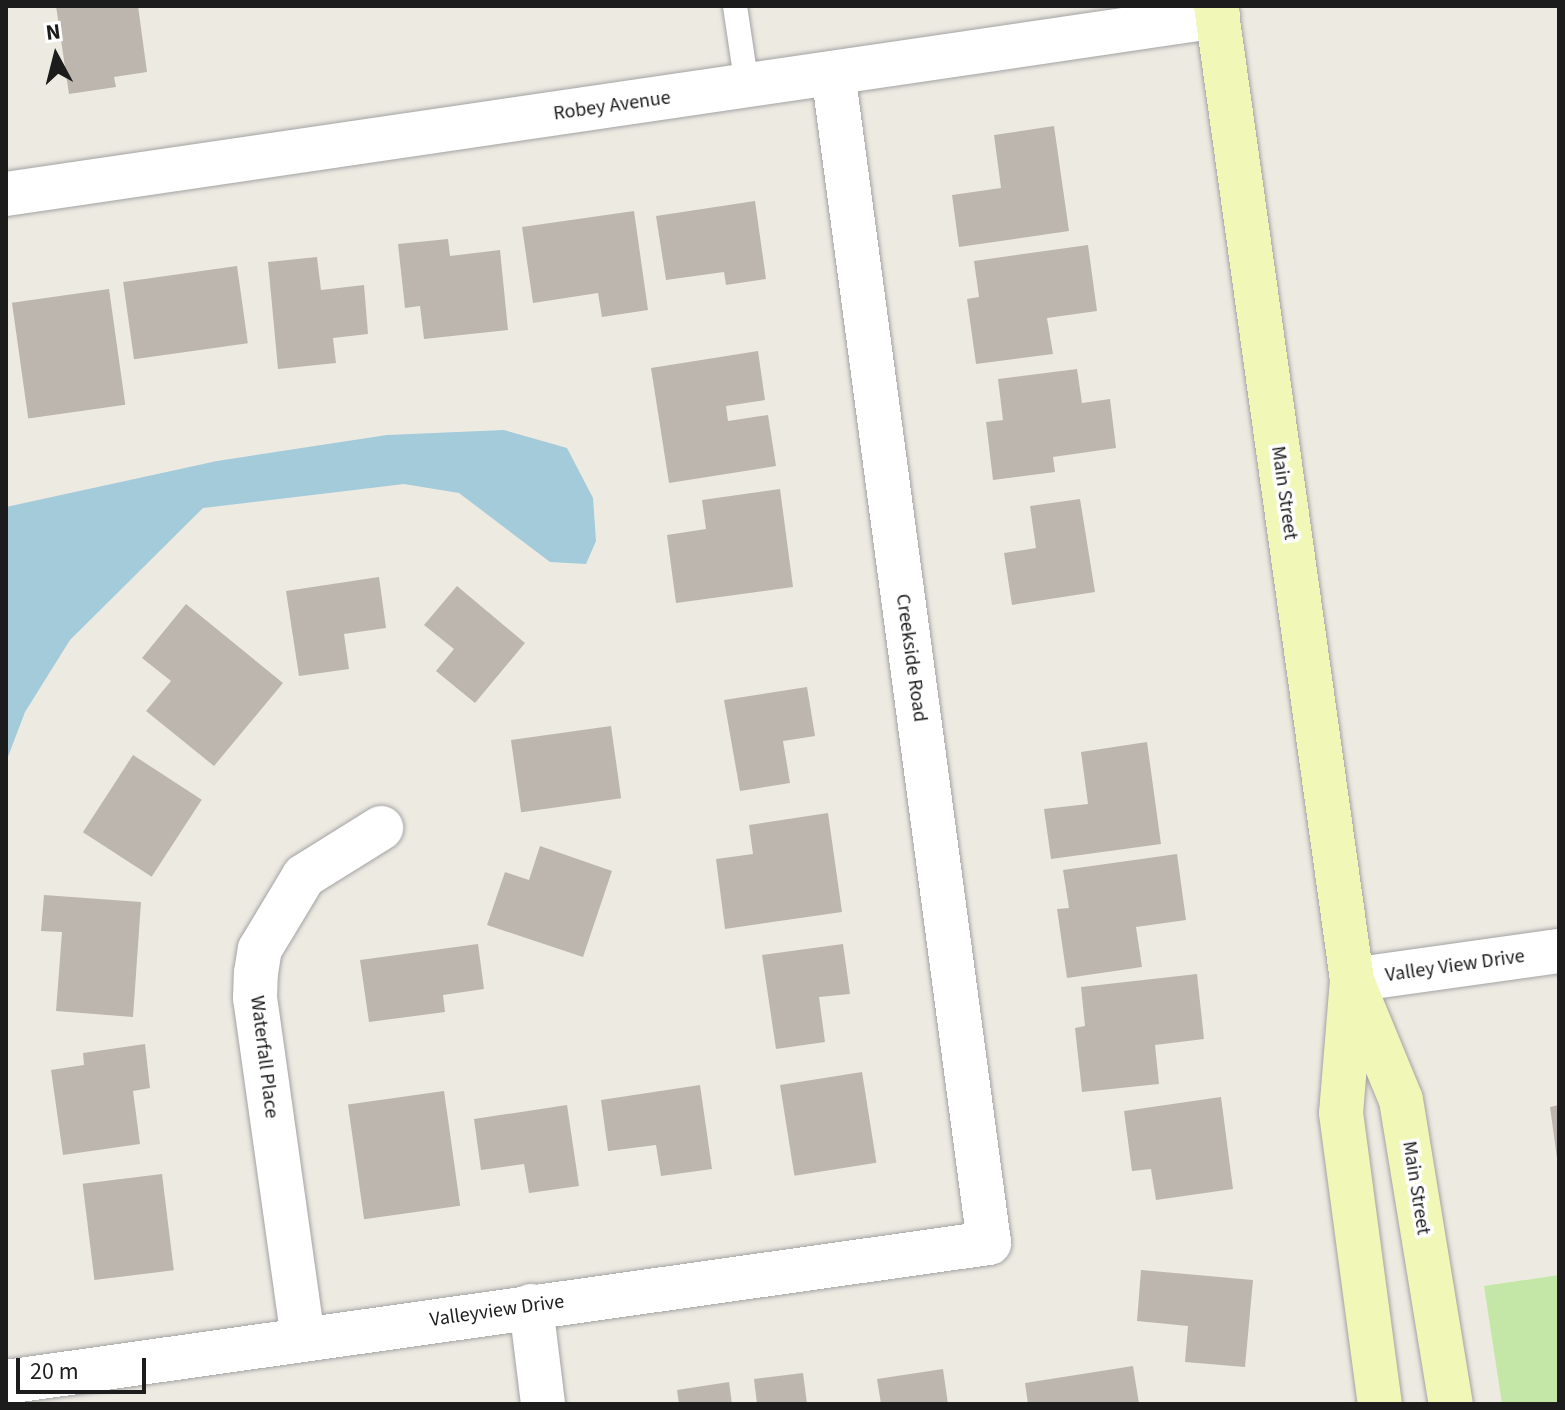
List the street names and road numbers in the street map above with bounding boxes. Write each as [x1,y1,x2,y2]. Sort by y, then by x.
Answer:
street label: Robey Avenue [552,86,672,126]
street label: Main Street [1266,444,1302,542]
street label: Creekside Road [890,592,932,724]
street label: Valley View Drive [1384,944,1526,988]
street label: Waterfall Place [245,994,283,1120]
street label: Main Street [1397,1139,1435,1237]
street label: Valleyview Drive [428,1290,566,1332]

